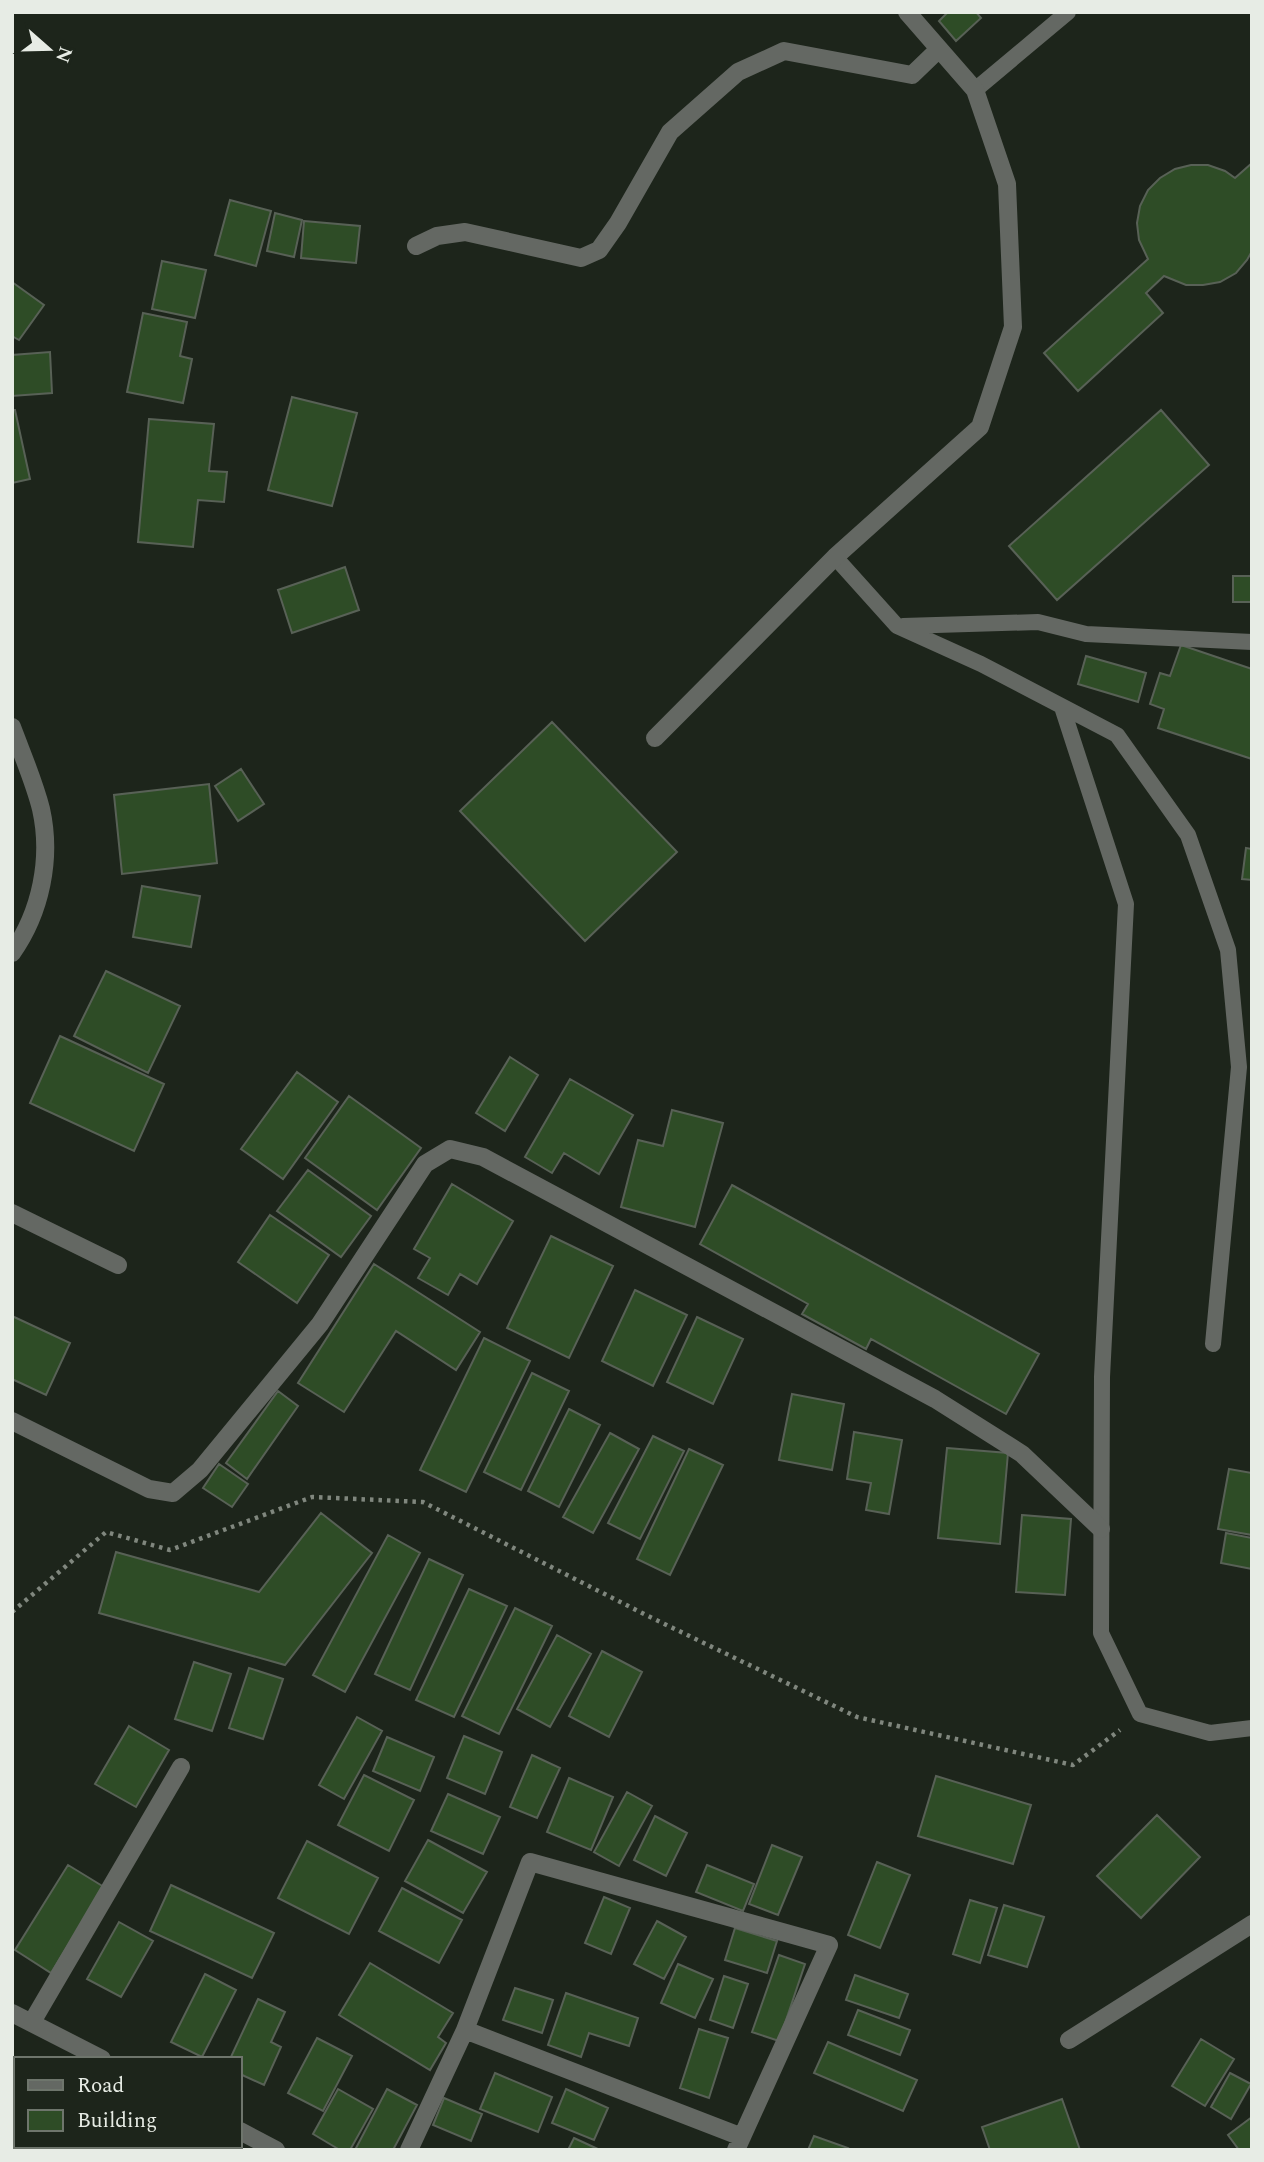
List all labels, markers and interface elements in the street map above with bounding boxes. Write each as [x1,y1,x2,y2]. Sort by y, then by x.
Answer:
north arrow [14,14,84,84]
text: N [47,42,80,67]
legend [14,2057,242,2148]
text: Road [77,2070,124,2102]
text: Building [77,2105,157,2137]

